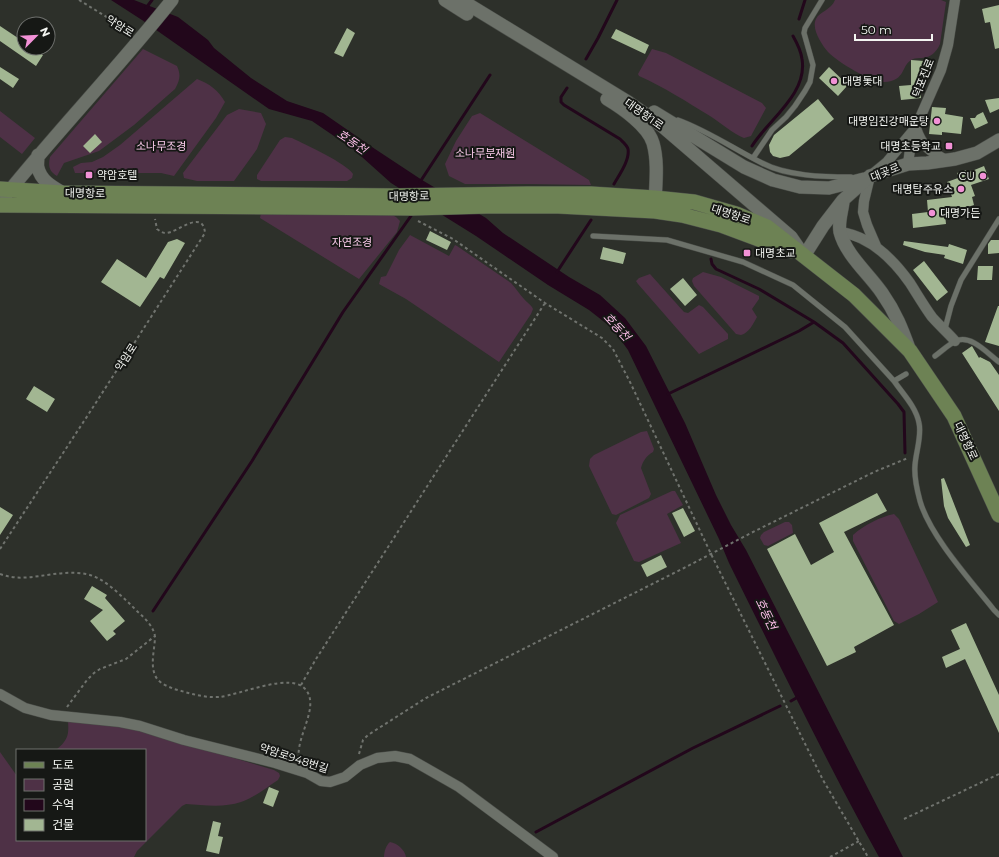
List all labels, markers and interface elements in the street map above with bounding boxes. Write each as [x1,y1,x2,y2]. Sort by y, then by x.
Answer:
street label: 약암로 [103,12,137,40]
north arrow [16,16,56,56]
scale bar [855,16,932,42]
text: 50 m [861,22,892,37]
text: N [37,25,53,39]
street label: 덕포진로 [909,57,937,99]
place label: 대명돛대 [842,74,882,88]
marker: 대명돛대 [829,76,839,86]
street label: 대명항1로 [622,96,666,132]
place label: 대명임진강매운탕 [848,114,929,128]
marker: 대명임진강매운탕 [932,116,942,126]
water label: 호동천 [334,126,372,158]
park label: 소나무조경 [136,139,186,153]
place label: 대명초등학교 [880,139,941,153]
marker: 대명초등학교 [944,141,954,151]
park label: 소나무분재원 [455,146,515,160]
street label: 대곶로 [868,160,902,184]
place label: 약암호텔 [97,168,137,182]
place label: CU [958,169,975,183]
marker: 약암호텔 [84,170,94,180]
marker: CU [978,171,988,181]
place label: 대명탑주유소 [892,182,953,196]
marker: 대명탑주유소 [956,184,966,194]
street label: 대명항로 [65,186,105,200]
street label: 대명항로 [389,189,429,203]
street label: 대명항로 [710,201,752,227]
place label: 대명가든 [940,206,980,220]
marker: 대명가든 [927,208,937,218]
park label: 자연조경 [332,235,372,249]
place label: 대명초교 [755,246,795,260]
marker: 대명초교 [742,248,752,258]
water label: 호동천 [601,309,635,345]
street label: 약암로 [112,340,140,374]
street label: 대명항로 [951,420,981,462]
water label: 호동천 [752,596,781,634]
street label: 약암로948번길 [258,740,330,776]
legend [16,749,146,841]
text: 도로 [52,757,74,772]
text: 공원 [52,777,74,792]
text: 수역 [52,797,74,812]
text: 건물 [52,817,74,832]

